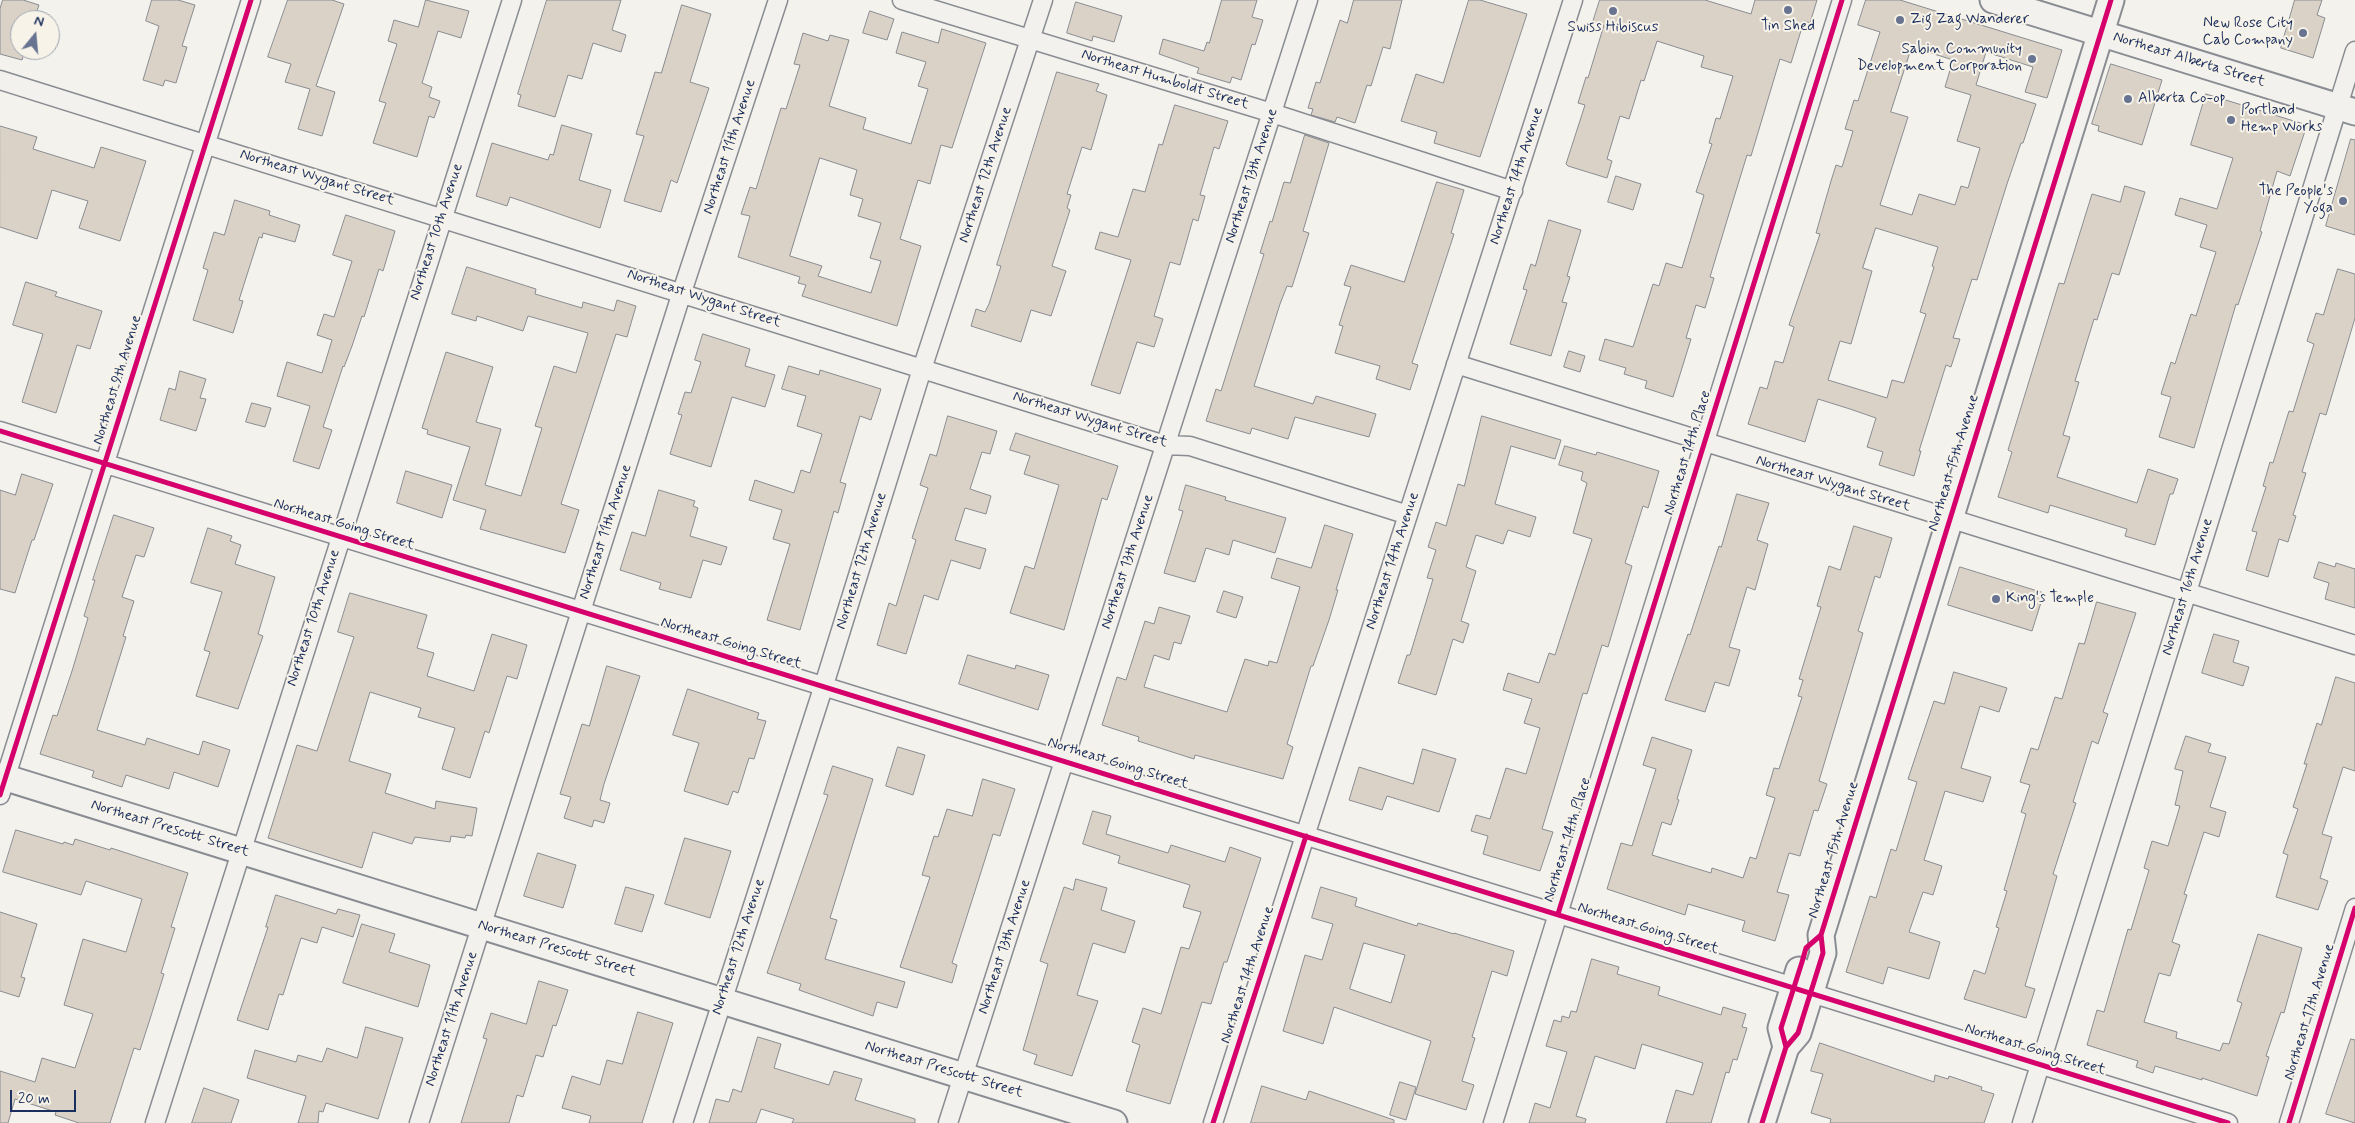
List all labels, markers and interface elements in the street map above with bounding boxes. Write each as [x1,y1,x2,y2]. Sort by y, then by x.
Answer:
marker: Tin Shed [1782,4,1794,16]
marker: Swiss Hibiscus [1607,5,1619,17]
north arrow [10,10,60,60]
place label: Zig Zag Wanderer [1910,11,2029,29]
text: N [32,12,46,32]
marker: Zig Zag Wanderer [1894,14,1906,26]
place label: New Rose City Cab Company [2203,15,2293,50]
place label: Tin Shed [1761,18,1815,36]
place label: Swiss Hibiscus [1568,19,1658,37]
marker: New Rose City Cab Company [2297,27,2309,39]
street label: Northeast Alberta Street [2111,28,2267,92]
place label: Sabin Community Development Corporation [1857,41,2022,76]
street label: Northeast Humboldt Street [1079,46,1251,114]
marker: Sabin Community Development Corporation [2026,53,2038,65]
street label: Northeast 11th Avenue [700,77,760,217]
place label: Alberta Co-op [2138,90,2226,108]
marker: Alberta Co-op [2122,93,2134,105]
place label: Portland Hemp Works [2241,102,2322,137]
street label: Northeast 12th Avenue [955,105,1017,245]
street label: Northeast 14th Avenue [1486,105,1548,247]
street label: Northeast 13th Avenue [1222,106,1282,246]
marker: Portland Hemp Works [2225,114,2237,126]
street label: Northeast Wygant Street [237,146,397,210]
street label: Northeast 10th Avenue [406,161,468,303]
place label: The People's Yoga [2259,183,2333,218]
marker: The People's Yoga [2337,195,2349,207]
street label: Northeast Wygant Street [625,266,783,332]
street label: Northeast 9th Avenue [90,313,146,447]
street label: Northeast Wygant Street [1010,388,1170,452]
street label: Northeast 14th Place [1660,388,1716,518]
street label: Northeast 15th Avenue [1925,392,1983,534]
street label: Northeast Wygant Street [1753,452,1913,516]
street label: Northeast 11th Avenue [576,462,636,602]
street label: Northeast 12th Avenue [833,490,891,632]
street label: Northeast 14th Avenue [1362,490,1424,632]
street label: Northeast 13th Avenue [1098,492,1158,632]
street label: Northeast Going Street [271,495,417,555]
street label: Northeast 16th Avenue [2159,516,2217,658]
street label: Northeast 10th Avenue [283,547,345,689]
place label: King's Temple [2006,590,2094,608]
marker: King's Temple [1990,593,2002,605]
street label: Northeast Going Street [658,614,804,674]
street label: Northeast Going Street [1045,734,1191,794]
street label: Northeast 14th Place [1540,775,1596,905]
street label: Northeast 15th Avenue [1805,779,1863,921]
street label: Northeast Prescott Street [89,796,251,862]
street label: Northeast 12th Avenue [708,877,770,1017]
street label: Northeast 13th Avenue [975,877,1035,1017]
street label: Northeast Going Street [1575,899,1721,959]
street label: Northeast 14th Avenue [1217,904,1279,1046]
street label: Northeast Prescott Street [476,916,638,982]
street label: Northeast 17th Avenue [2281,942,2339,1082]
street label: Northeast 11th Avenue [422,949,482,1089]
street label: Northeast Going Street [1962,1020,2108,1080]
street label: Northeast Prescott Street [863,1037,1025,1103]
scale bar [12,1080,79,1112]
text: 20 m [18,1089,50,1109]

